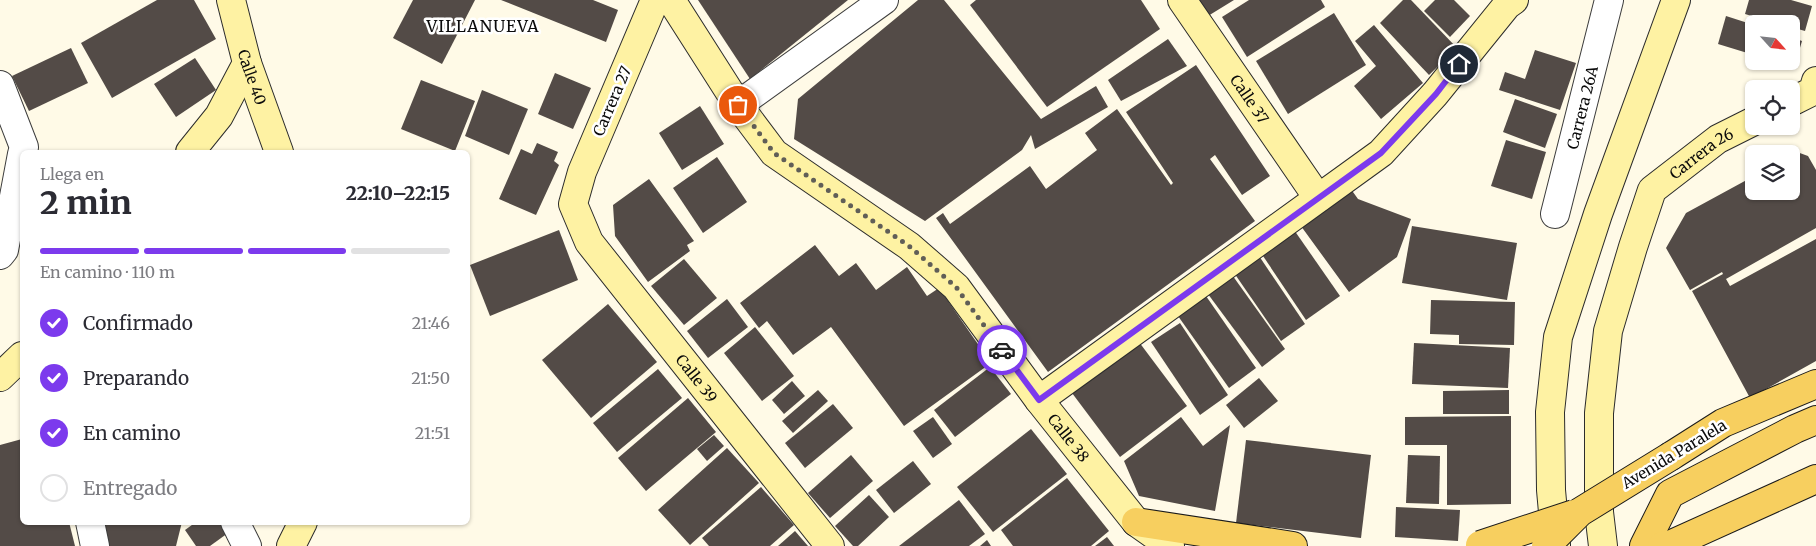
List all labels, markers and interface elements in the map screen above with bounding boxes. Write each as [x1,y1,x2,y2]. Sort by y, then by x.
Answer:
north arrow [1745,15,1800,70]
map controls [1745,15,1800,200]
district label: VILLANUEVA [425,16,540,36]
pin [1438,43,1480,85]
street label: Calle 40 [234,47,271,107]
icon: home [1445,50,1473,78]
street label: Carrera 27 [589,63,635,139]
street label: Carrera 26A [1562,63,1602,151]
street label: Calle 37 [1226,71,1274,127]
button: locate [1745,80,1800,135]
pin [717,84,759,126]
icon: bag [724,91,752,119]
street label: Carrera 26 [1665,124,1736,183]
button: layers [1745,145,1800,200]
text: Llega en [40,164,104,184]
text: 22:10–22:15 [346,181,450,205]
text: 2 min [40,183,132,223]
text: En camino · 110 m [40,262,175,282]
icon: check [40,309,68,337]
text: Confirmado [83,311,193,335]
text: 21:46 [412,313,450,333]
courier [977,325,1027,375]
icon: car [988,336,1016,364]
street label: Calle 39 [672,350,722,406]
icon: check [40,364,68,392]
text: Preparando [83,366,189,390]
text: 21:50 [411,368,450,388]
street label: Calle 38 [1044,410,1094,465]
street label: Avenida Paralela [1617,415,1730,493]
icon: check [40,419,68,447]
text: En camino [83,421,181,445]
text: 21:51 [415,423,450,443]
text: Entregado [83,476,177,500]

